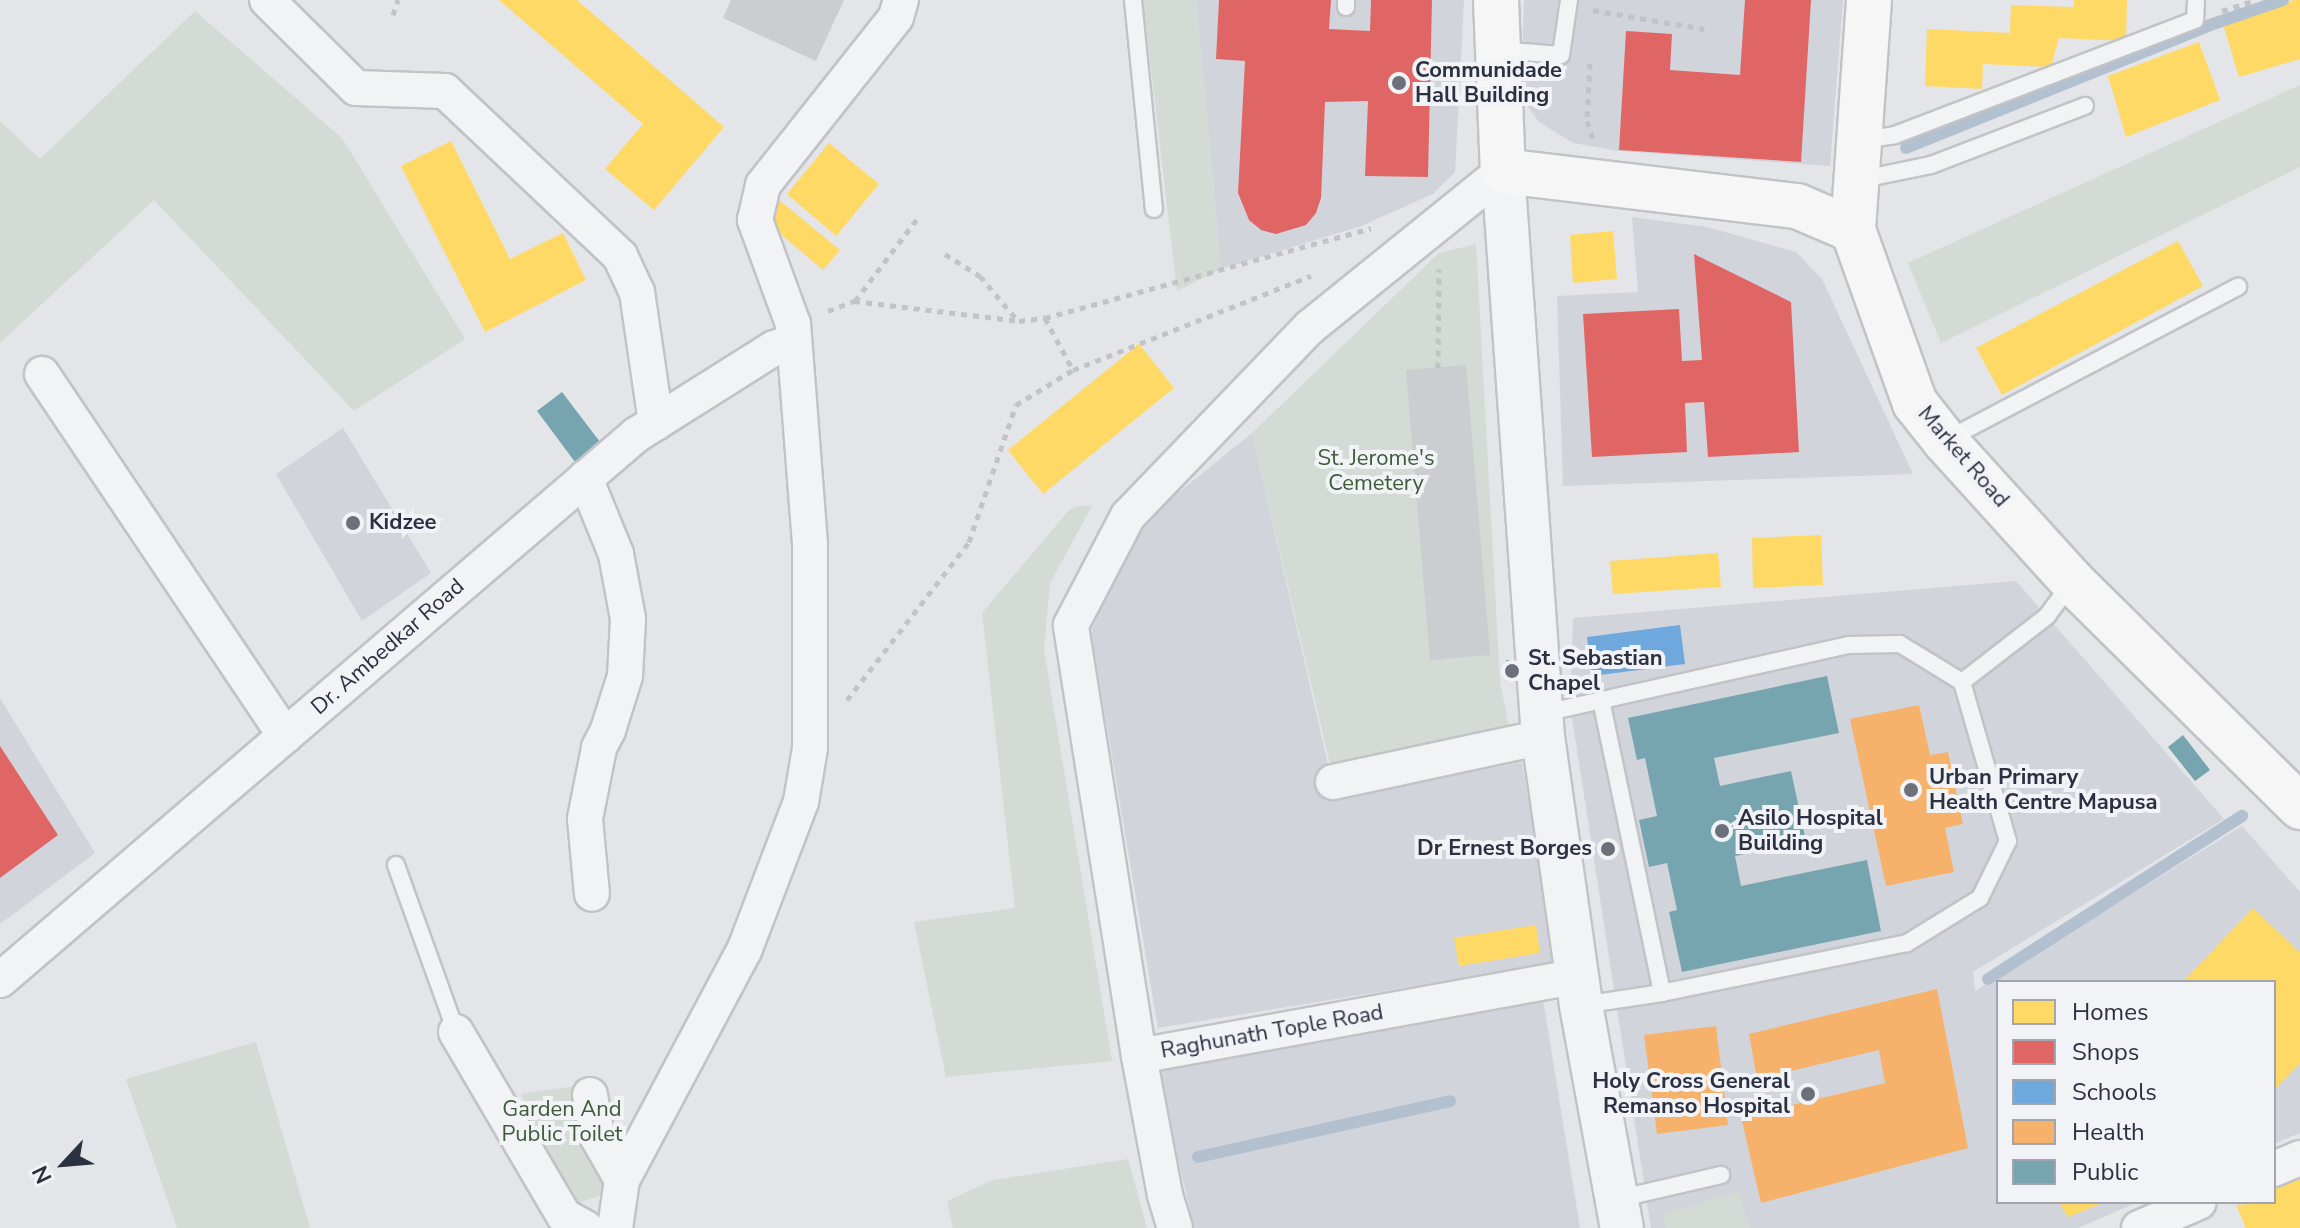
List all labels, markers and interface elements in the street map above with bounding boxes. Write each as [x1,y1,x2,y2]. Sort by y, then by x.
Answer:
place label: Communidade Hall Building [1415,57,1562,108]
marker: Communidade Hall Building [1390,74,1408,92]
street label: Market Road [1912,401,2014,513]
park label: St. Jerome's Cemetery [1318,445,1434,496]
place label: Kidzee [369,510,436,536]
marker: Kidzee [344,514,362,532]
street label: Dr. Ambedkar Road [306,573,470,721]
place label: St. Sebastian Chapel [1528,645,1663,696]
marker: St. Sebastian Chapel [1503,662,1521,680]
place label: Urban Primary Health Centre Mapusa [1929,764,2158,816]
marker: Urban Primary Health Centre Mapusa [1900,779,1922,801]
place label: Asilo Hospital Building [1738,805,1883,856]
marker: Asilo Hospital Building [1713,822,1731,840]
place label: Dr Ernest Borges [1417,836,1592,862]
marker: Dr Ernest Borges [1599,840,1617,858]
legend [1996,980,2276,1204]
text: Homes [2072,996,2148,1028]
street label: Raghunath Tople Road [1159,999,1385,1065]
text: Shops [2072,1036,2139,1068]
place label: Holy Cross General Remanso Hospital [1592,1068,1790,1120]
text: Schools [2072,1076,2157,1108]
marker: Holy Cross General Remanso Hospital [1797,1083,1819,1105]
park label: Garden And Public Toilet [501,1096,623,1148]
text: Health [2072,1116,2145,1148]
north arrow [24,1124,104,1204]
text: Public [2072,1156,2138,1188]
text: N [25,1161,60,1188]

